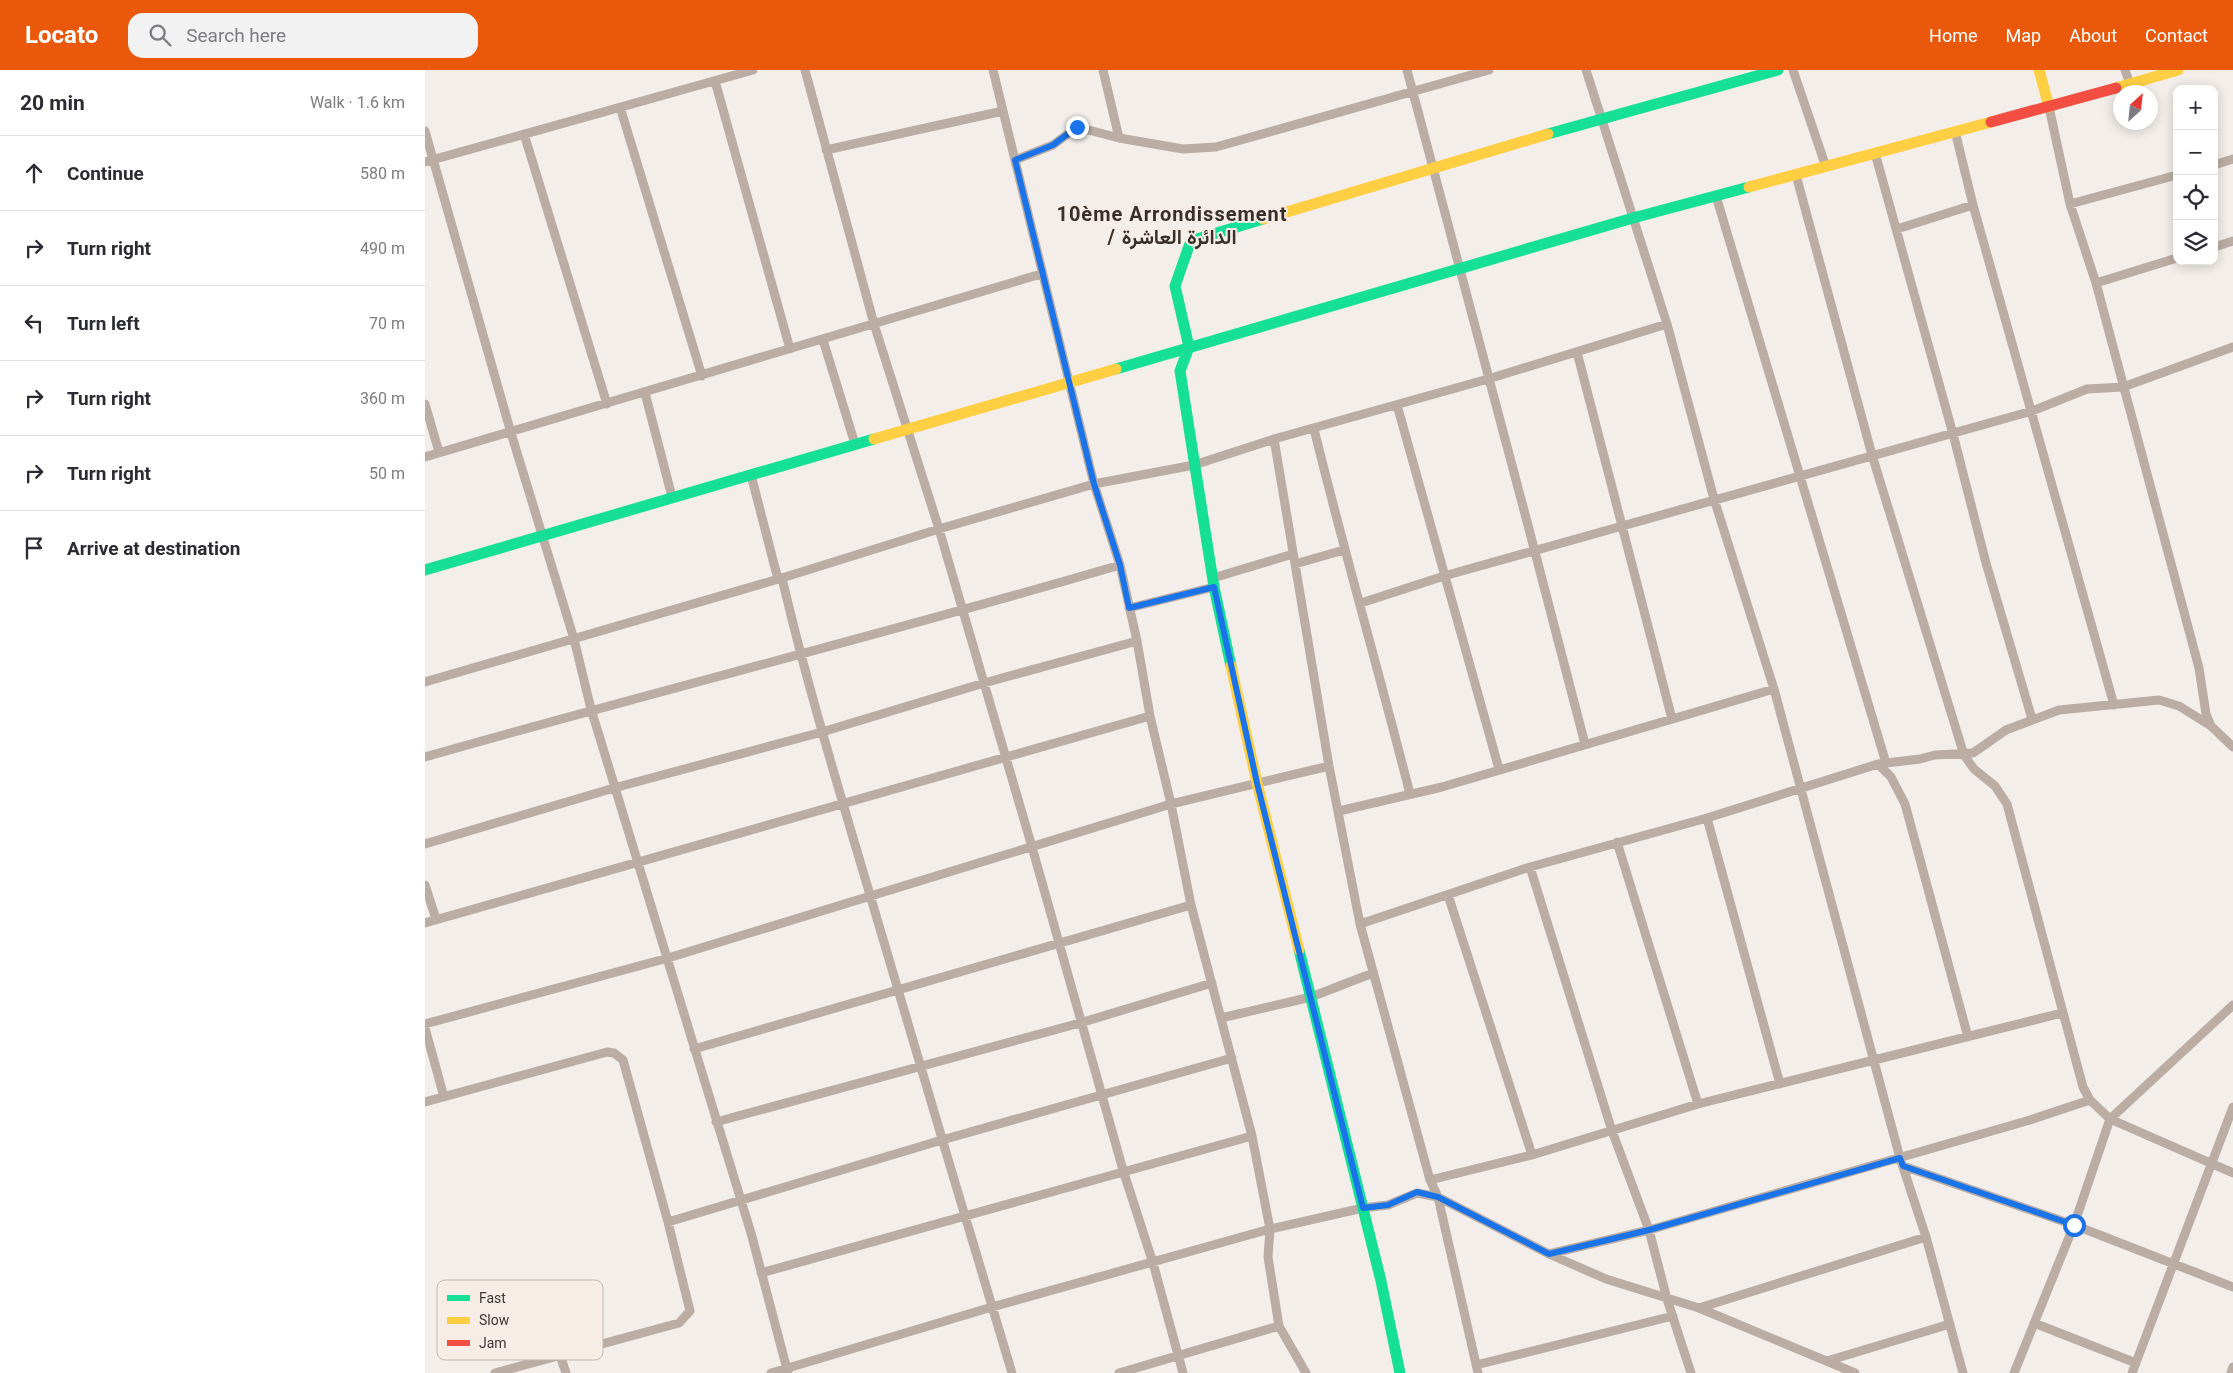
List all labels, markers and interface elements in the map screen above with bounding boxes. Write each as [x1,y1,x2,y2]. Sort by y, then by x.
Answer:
search box [128,13,478,58]
text: Locato [25,21,98,49]
icon: search [146,21,174,49]
text: Search here [186,24,286,47]
text: Home [1929,25,1978,46]
text: Map [2006,25,2041,46]
text: About [2069,25,2117,46]
text: Contact [2145,25,2208,46]
north arrow [2113,85,2158,130]
map controls [2173,85,2218,265]
button: + [2173,85,2218,130]
text: 20 min [20,91,85,115]
text: Walk · 1.6 km [310,93,405,112]
route end [1066,116,1089,139]
button: − [2173,130,2218,175]
icon: ahead [20,159,48,187]
text: Continue [67,162,144,185]
text: 580 m [360,164,405,183]
button: locate [2173,175,2218,220]
district label: 10ème Arrondissement / الدائرة العاشرة [1056,202,1288,250]
button: layers [2173,220,2218,265]
icon: right [20,234,48,262]
text: Turn right [67,237,151,260]
text: 490 m [360,239,405,258]
icon: left [20,309,48,337]
text: Turn left [67,312,140,335]
text: 70 m [369,314,405,333]
icon: right [20,384,48,412]
text: Turn right [67,387,151,410]
text: 360 m [360,389,405,408]
icon: right [20,459,48,487]
text: Turn right [67,462,151,485]
text: 50 m [369,464,405,483]
icon: arrive [20,534,48,562]
text: Arrive at destination [67,537,240,560]
route start [2063,1214,2086,1237]
legend [437,1280,603,1360]
text: Fast [479,1290,506,1306]
text: Slow [479,1312,510,1328]
text: Jam [479,1335,507,1351]

